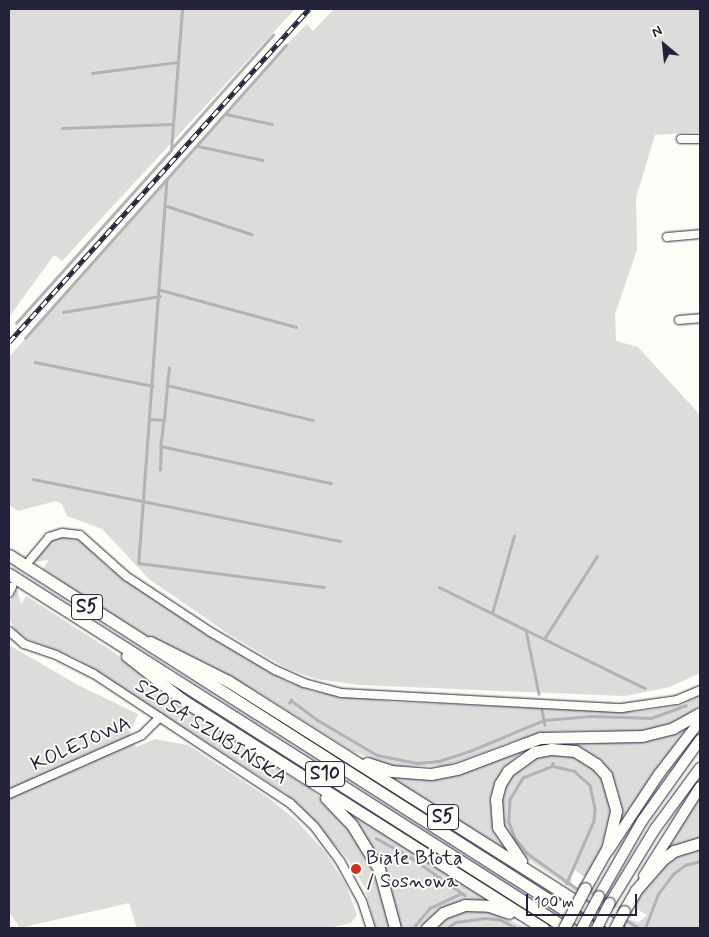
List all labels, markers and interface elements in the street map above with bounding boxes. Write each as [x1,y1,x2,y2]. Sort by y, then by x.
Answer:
north arrow [639,20,689,70]
text: N [649,22,665,42]
road number: S5 [71,590,103,624]
street label: SZOSA SZUBIŃSKA [130,673,292,791]
street label: KOLEJOWA [27,711,135,777]
road number: S10 [305,758,345,791]
road number: S5 [427,800,459,834]
place label: Białe Błota / Sosnowa [366,846,463,893]
marker: Białe Błota / Sosnowa [350,863,362,875]
scale bar [529,884,640,916]
text: 100 m [534,893,574,913]

